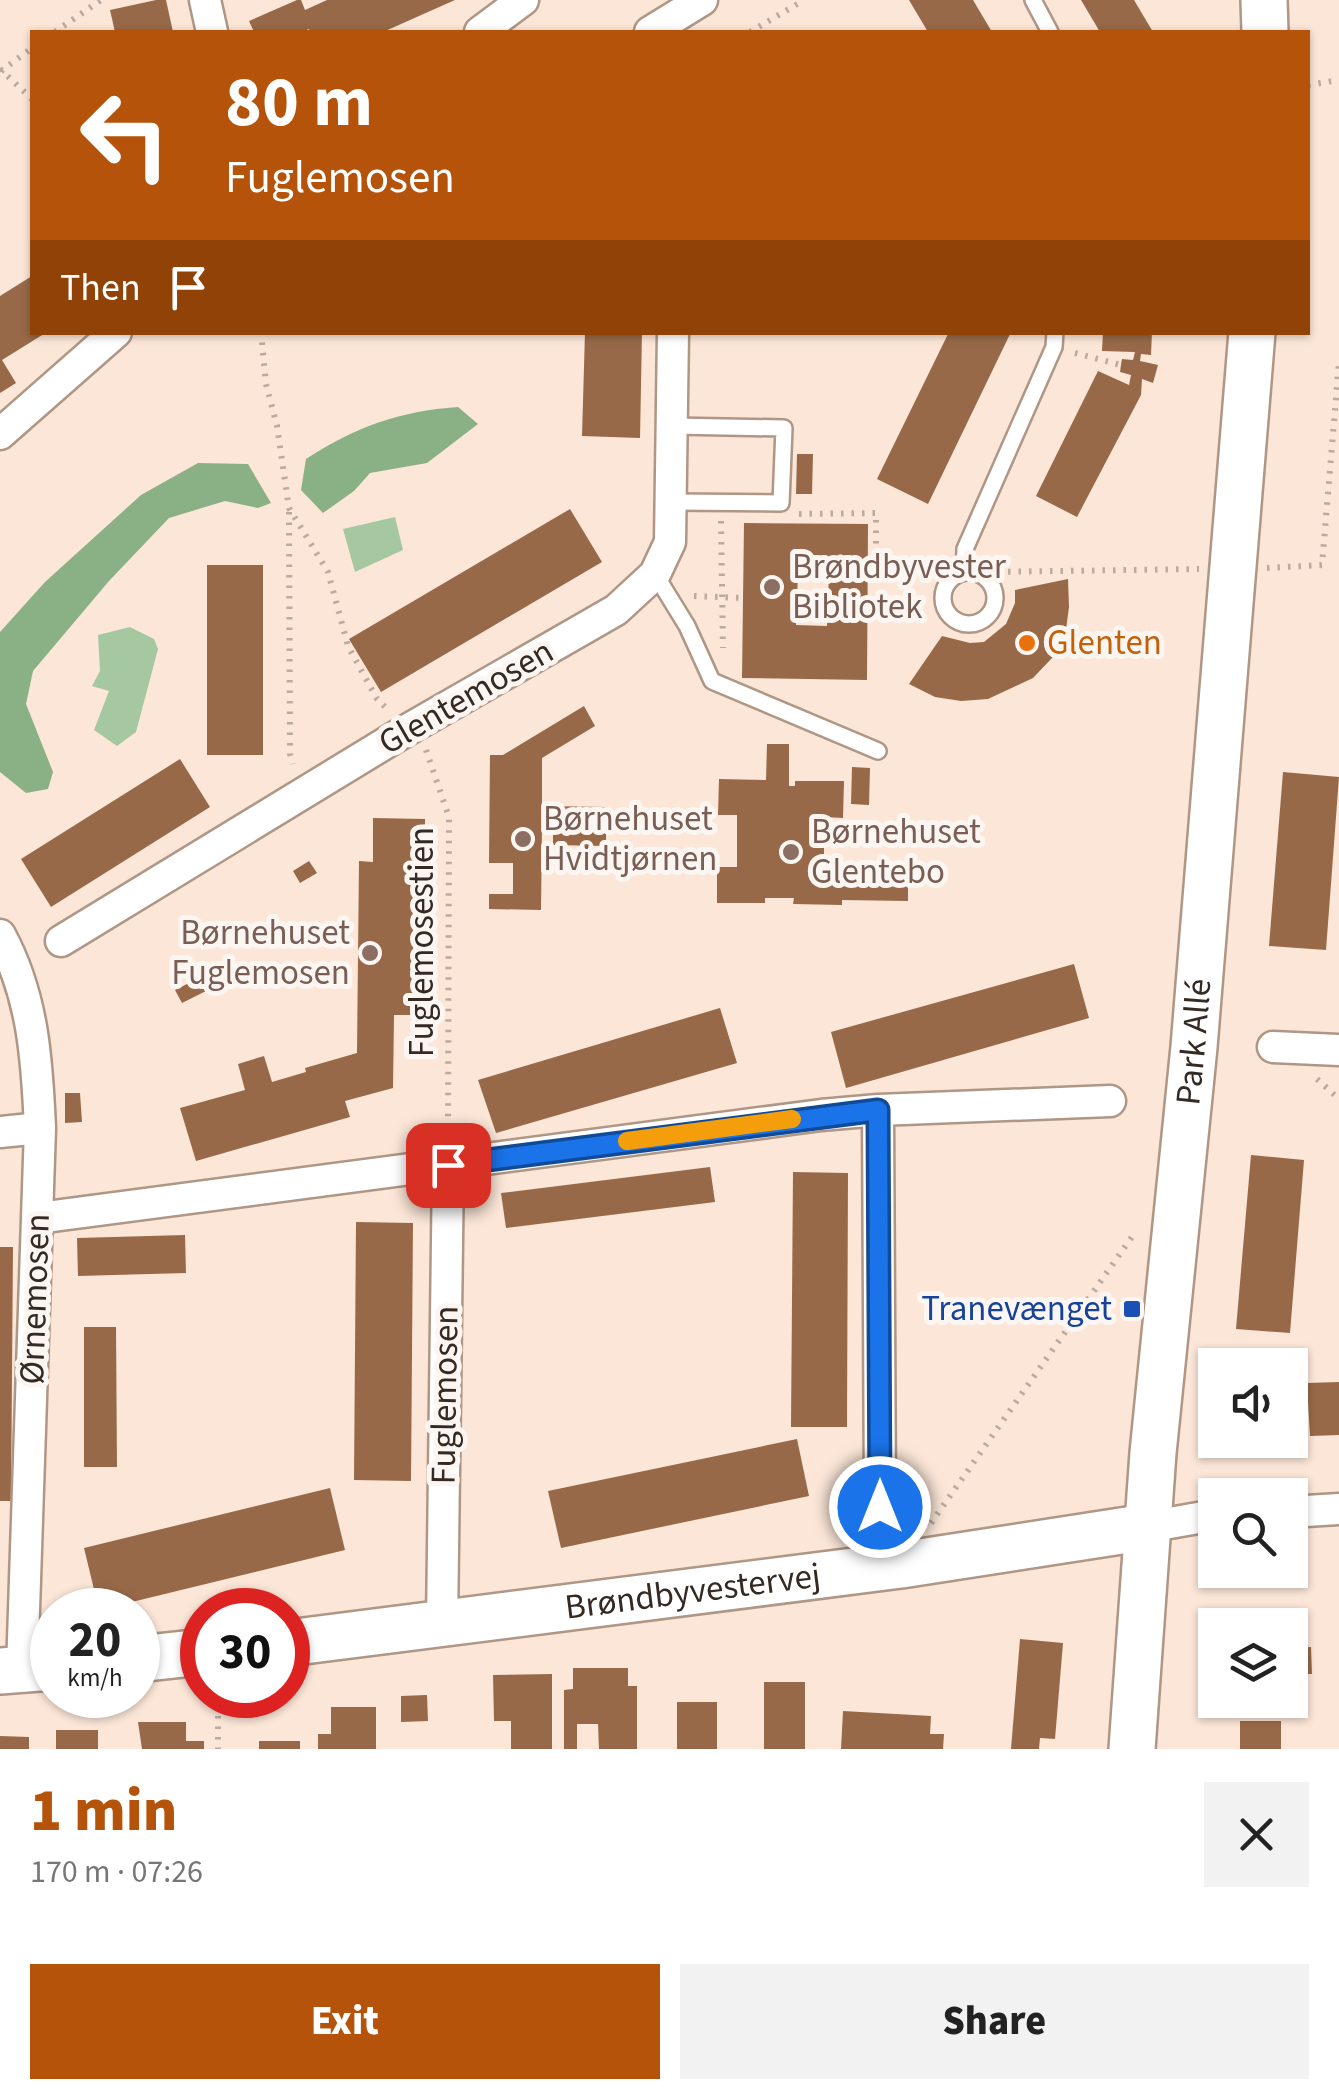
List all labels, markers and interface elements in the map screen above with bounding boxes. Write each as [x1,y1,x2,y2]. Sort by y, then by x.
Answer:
text: 80 m [225,53,373,153]
icon: left [60,70,190,200]
text: Fuglemosen [225,146,455,210]
icon: arrive [161,260,216,315]
text: Then [60,261,141,315]
place label: Brøndbyvester Bibliotek [792,542,1007,632]
marker: Brøndbyvester Bibliotek [761,576,783,598]
place label: Glenten [1047,618,1162,668]
street label: Glentemosen [369,627,563,767]
marker: Glenten [1016,632,1038,654]
place label: Børnehuset Hvidtjørnen [543,794,717,884]
place label: Børnehuset Glentebo [811,807,981,897]
street label: Fuglemosestien [397,827,447,1057]
marker: Børnehuset Hvidtjørnen [512,828,534,850]
marker: Børnehuset Glentebo [780,841,802,863]
place label: Børnehuset Fuglemosen [171,908,350,998]
marker: Børnehuset Fuglemosen [359,942,381,964]
street label: Park Allé [1163,977,1224,1107]
pin [406,1123,491,1208]
icon: arrive [421,1138,476,1193]
street label: Ørnemosen [7,1213,63,1385]
place label: Tranevænget [921,1284,1112,1334]
marker: Tranevænget [1121,1298,1143,1320]
street label: Fuglemosen [418,1305,472,1485]
map controls [1198,1348,1308,1718]
button: sound [1198,1348,1308,1458]
position arrow [828,1455,932,1559]
button: search [1198,1478,1308,1588]
street label: Brøndbyvestervej [562,1550,823,1633]
speed limit sign: 30 [180,1588,310,1718]
text: 20 [69,1605,121,1676]
button: layers [1198,1608,1308,1718]
text: km/h [67,1660,123,1696]
text: 1 min [30,1769,177,1854]
button: close [1204,1782,1309,1887]
text: 170 m · 07:26 [30,1849,203,1895]
button: Exit [30,1964,660,2079]
button: Share [680,1964,1309,2079]

